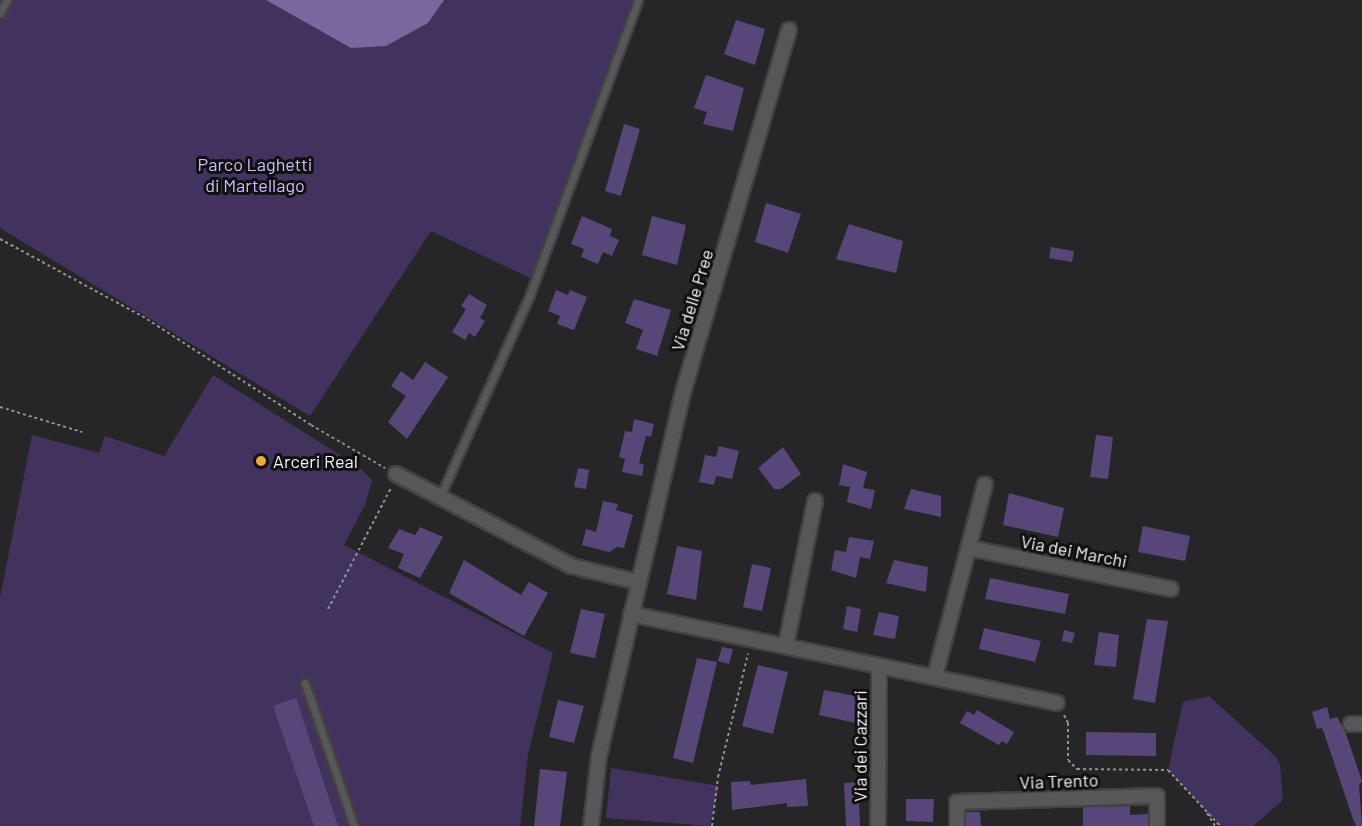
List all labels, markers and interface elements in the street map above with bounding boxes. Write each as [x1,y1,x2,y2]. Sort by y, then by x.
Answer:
park label: Parco Laghetti di Martellago [198,154,312,196]
street label: Via delle Pree [666,247,718,353]
place label: Arceri Real [273,450,358,472]
marker: Arceri Real [254,454,268,468]
street label: Via dei Marchi [1019,530,1129,572]
street label: Via dei Cazzari [849,690,871,802]
street label: Via Trento [1019,769,1099,793]

